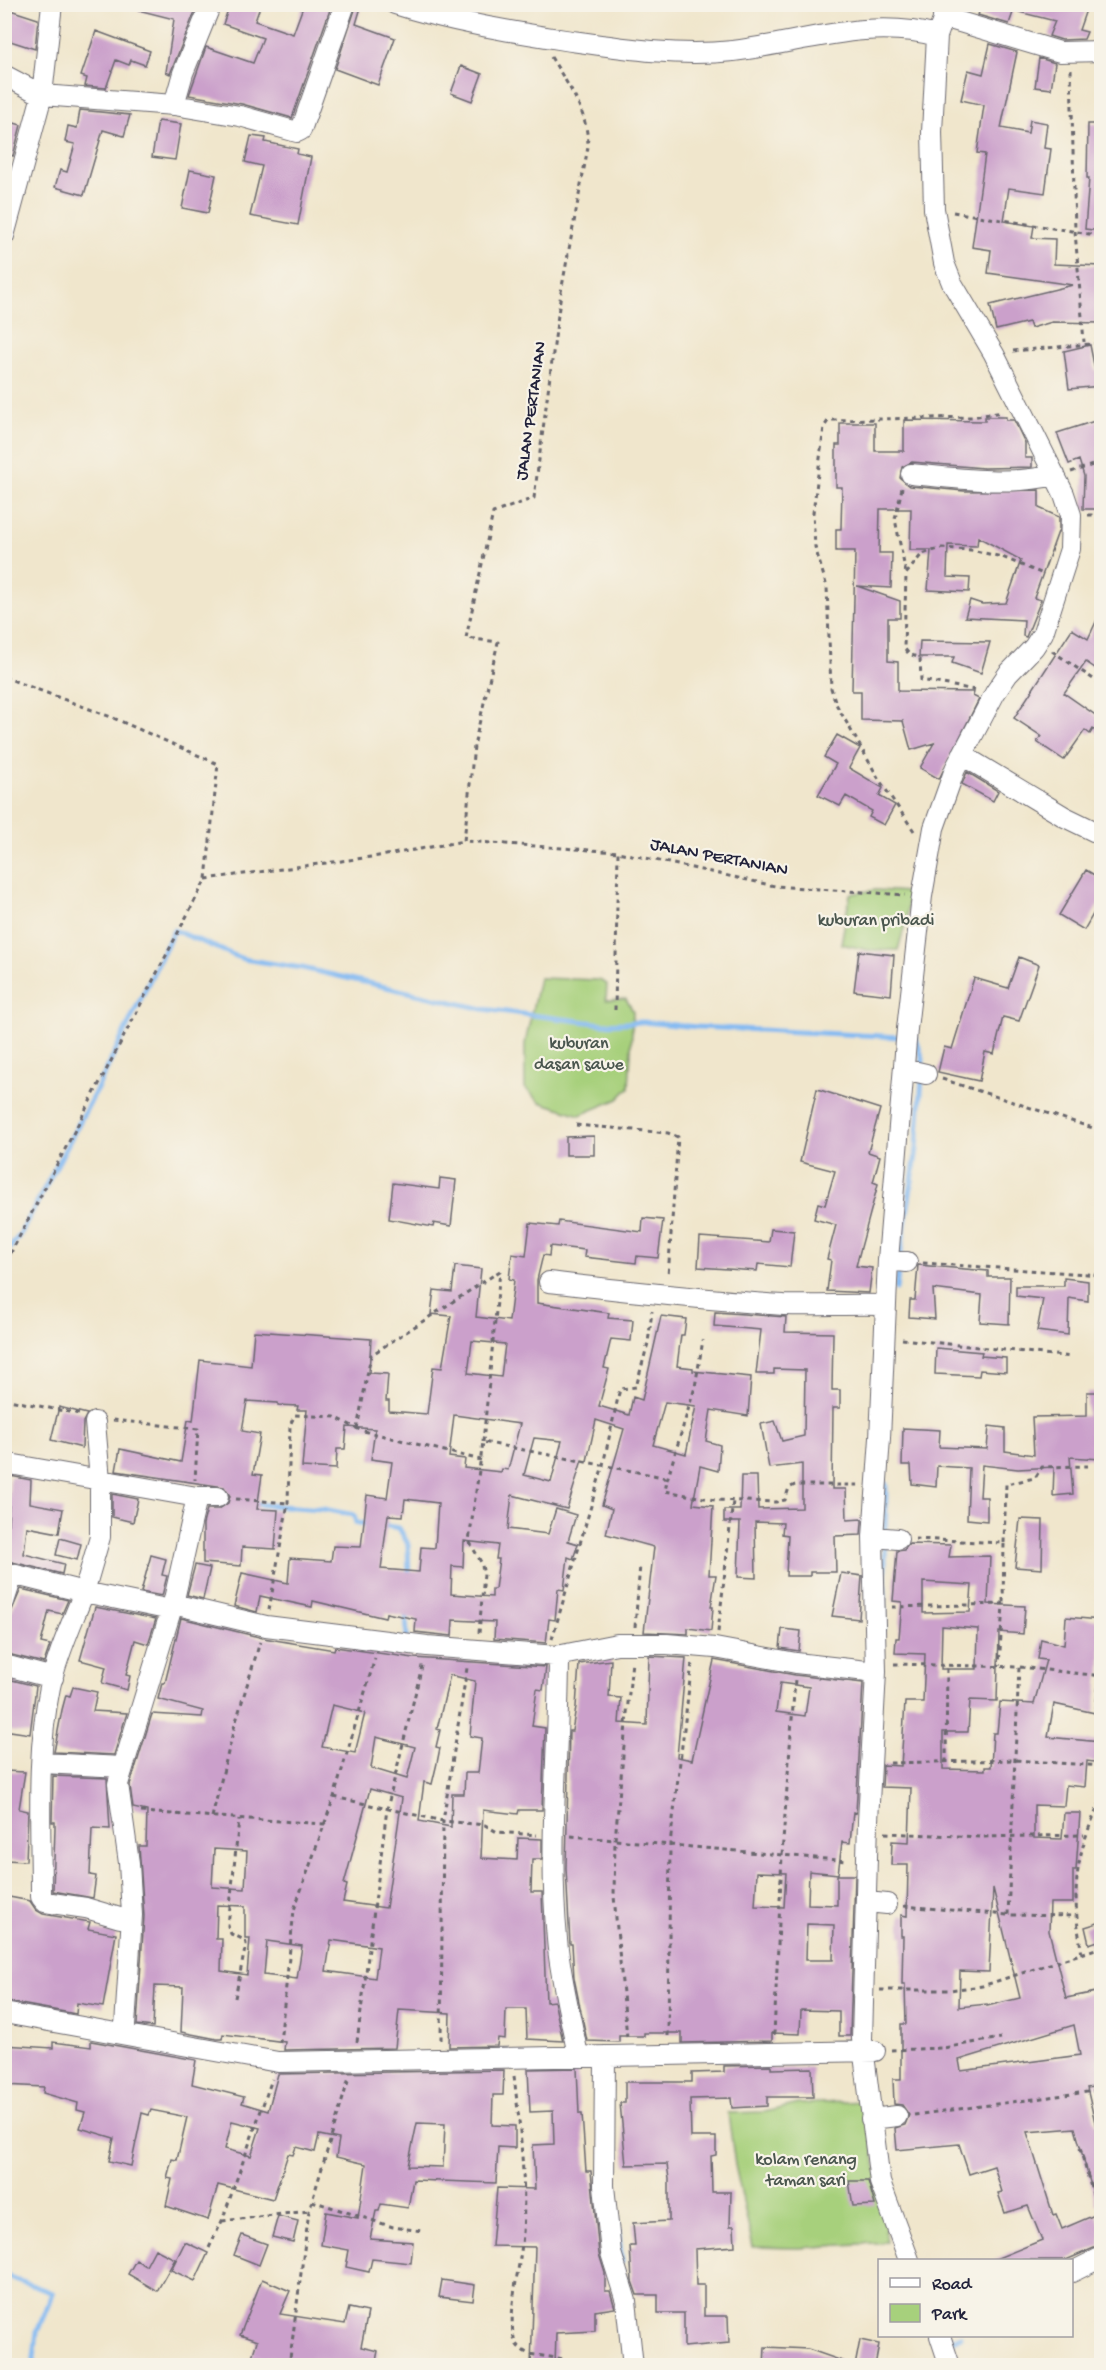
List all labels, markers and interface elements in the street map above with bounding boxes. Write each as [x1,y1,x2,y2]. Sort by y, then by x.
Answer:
street label: JALAN PERTANIAN [512,340,552,482]
street label: JALAN PERTANIAN [648,834,790,882]
park label: kuburan pribadi [818,911,934,932]
park label: kuburan dasan sawe [534,1034,625,1076]
park label: kolam renang taman sari [755,2150,857,2192]
legend [878,2259,1073,2337]
text: Road [932,2275,973,2296]
text: Park [931,2305,968,2326]

